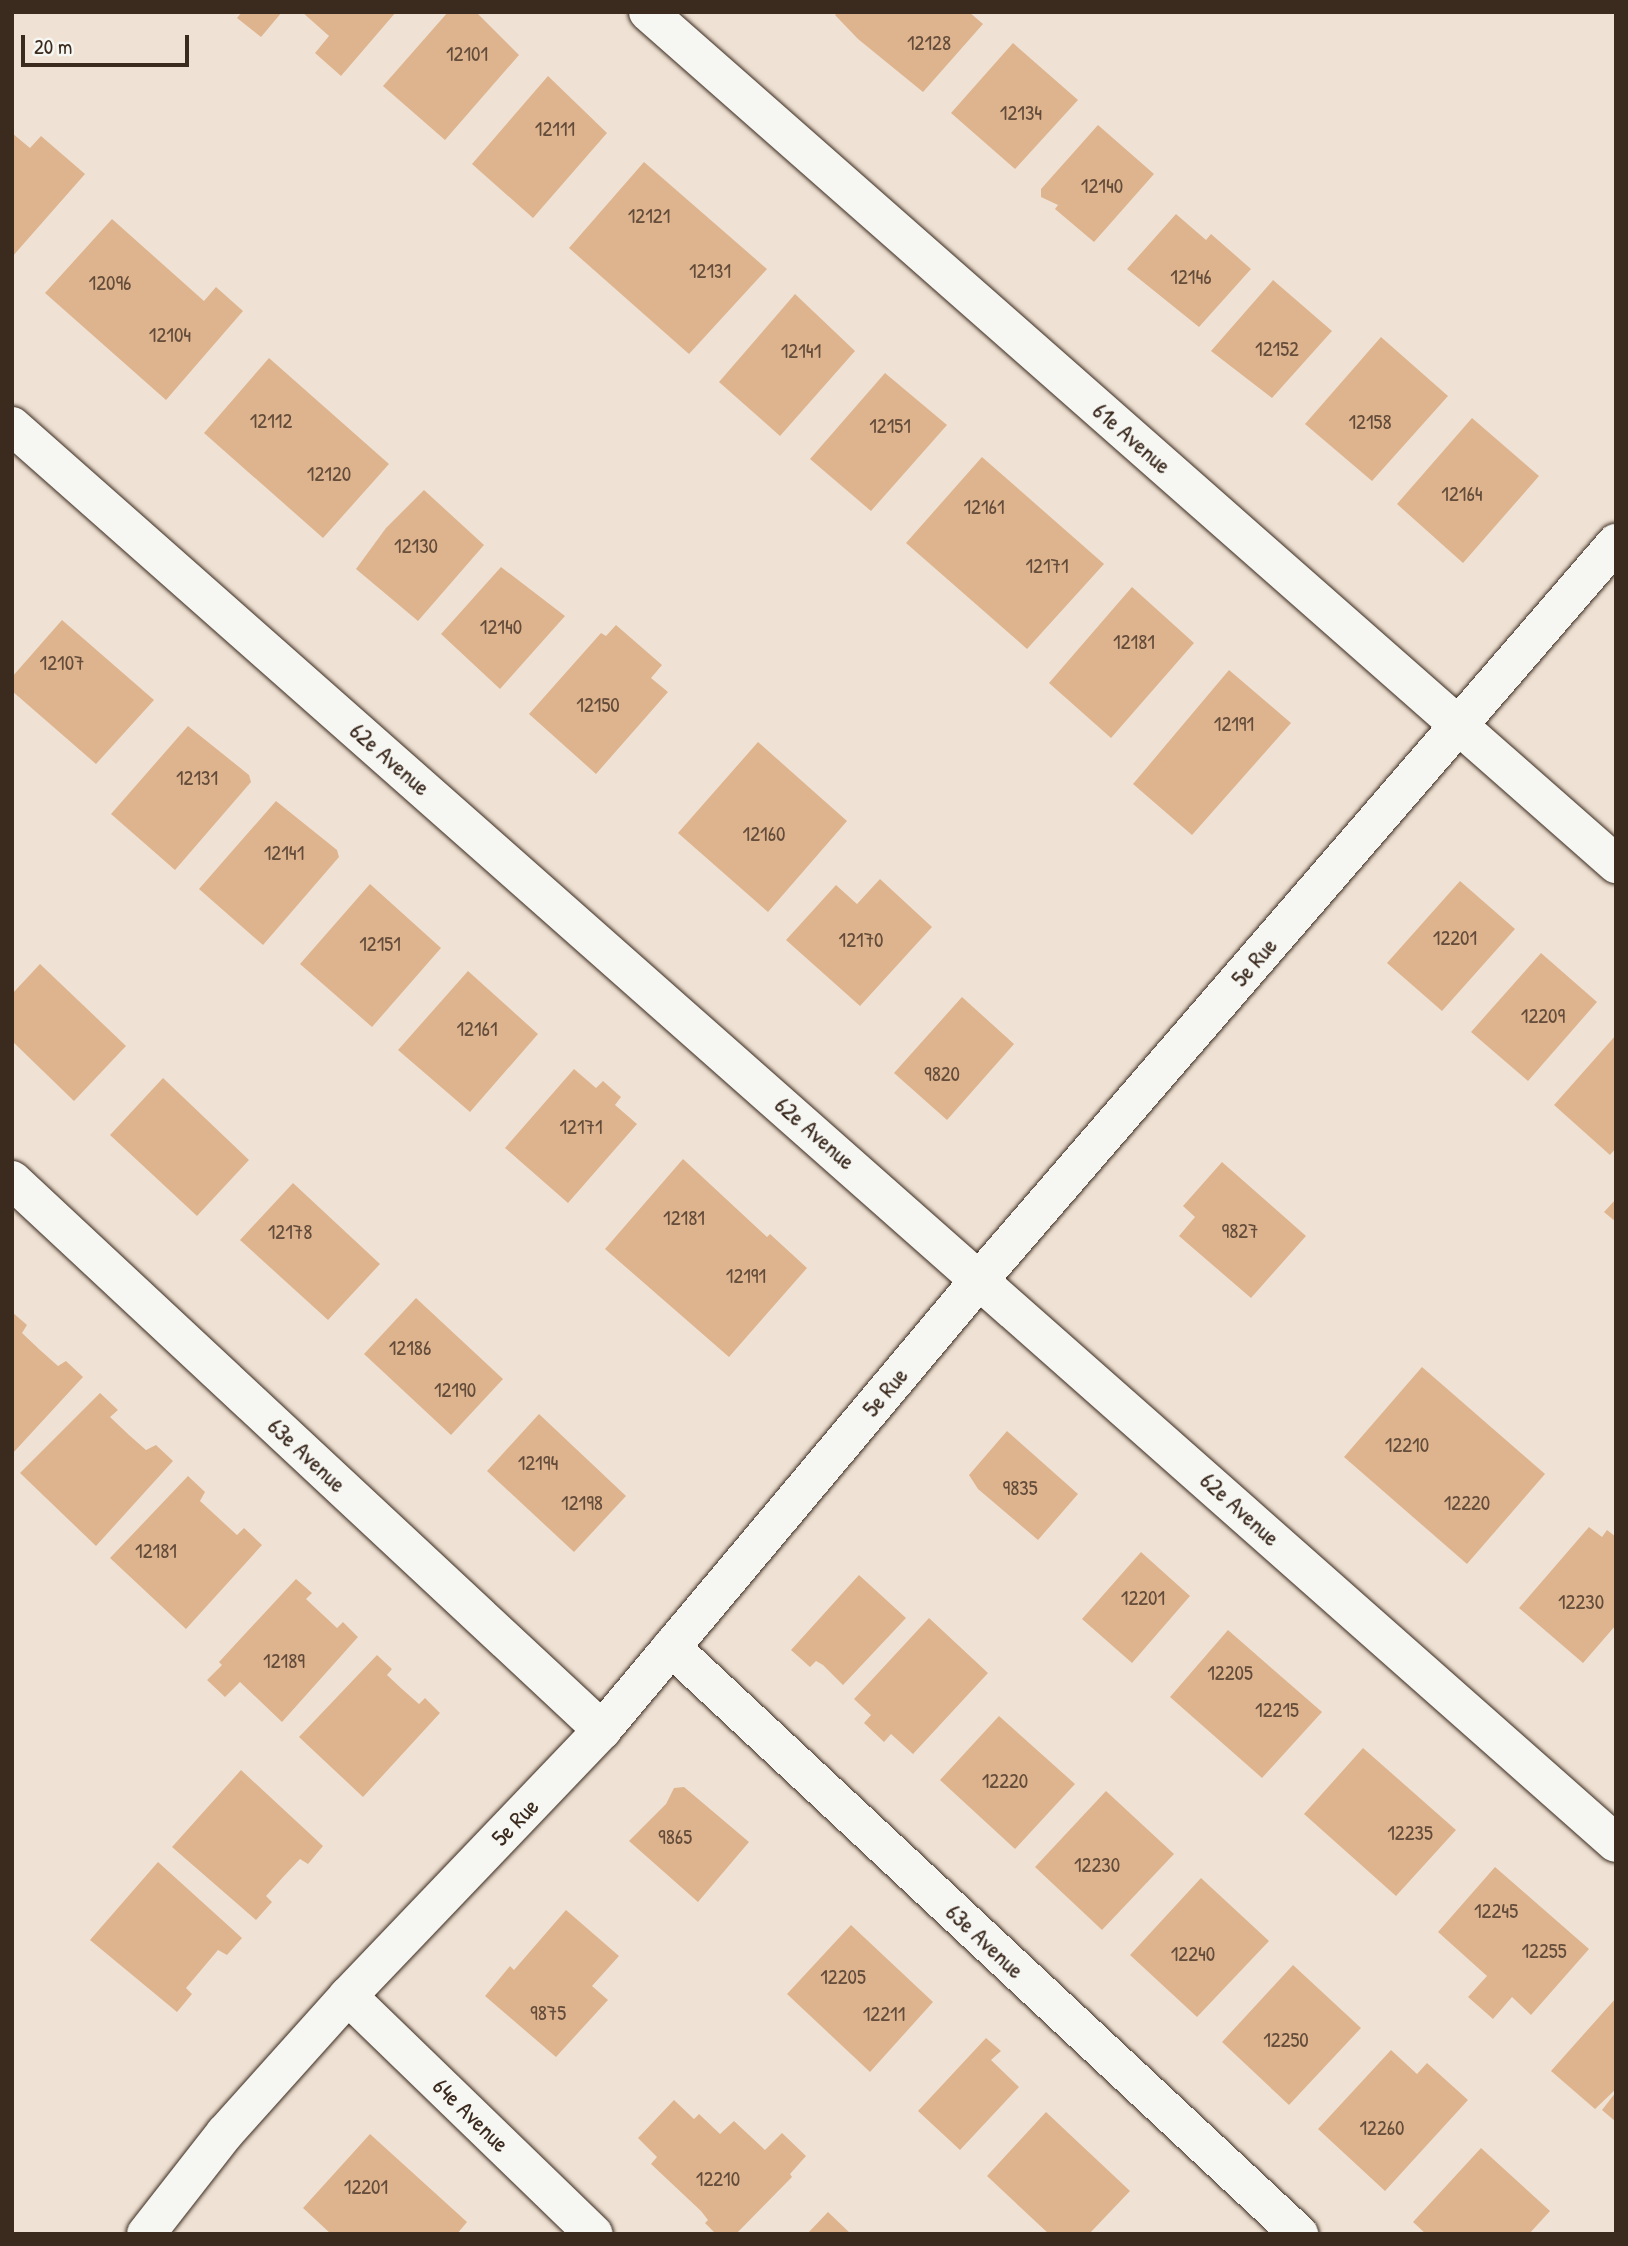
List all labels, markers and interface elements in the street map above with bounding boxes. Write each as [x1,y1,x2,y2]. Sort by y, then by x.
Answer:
scale bar [24,21,192,65]
house number: 12128 [907,30,951,56]
text: 20 m [34,32,72,61]
house number: 12101 [446,41,488,67]
house number: 12134 [1000,100,1042,126]
house number: 12111 [535,116,575,142]
house number: 12140 [1081,173,1123,199]
house number: 12121 [628,203,670,229]
house number: 12131 [689,258,731,284]
house number: 12146 [1170,264,1212,290]
house number: 12096 [89,270,131,296]
house number: 12104 [149,322,191,348]
house number: 12152 [1255,336,1299,362]
house number: 12141 [781,338,821,364]
street label: 61e Avenue [1087,396,1177,480]
house number: 12112 [250,408,292,434]
house number: 12158 [1348,409,1392,435]
house number: 12151 [869,413,911,439]
house number: 12120 [307,461,351,487]
house number: 12164 [1441,481,1483,507]
house number: 12161 [963,494,1005,520]
house number: 12130 [394,533,438,559]
house number: 12171 [1025,553,1069,579]
house number: 12140 [480,614,522,640]
house number: 12181 [1113,629,1155,655]
house number: 12107 [40,650,84,676]
house number: 12150 [576,692,620,718]
house number: 12191 [1214,711,1254,737]
street label: 62e Avenue [344,716,436,802]
house number: 12131 [176,765,218,791]
house number: 12160 [743,821,785,847]
house number: 12141 [264,840,304,866]
house number: 12201 [1433,925,1477,951]
house number: 12170 [839,927,883,953]
house number: 12151 [359,931,401,957]
street label: 5e Rue [1225,932,1283,992]
house number: 12209 [1521,1003,1565,1029]
house number: 12161 [456,1016,498,1042]
house number: 9820 [924,1061,960,1087]
street label: 62e Avenue [769,1090,861,1176]
house number: 12171 [559,1114,603,1140]
house number: 12181 [663,1205,705,1231]
house number: 9827 [1221,1218,1259,1244]
house number: 12178 [268,1219,312,1245]
house number: 12191 [726,1263,766,1289]
house number: 12186 [389,1335,431,1361]
street label: 5e Rue [856,1362,914,1422]
house number: 12190 [434,1377,476,1403]
street label: 63e Avenue [262,1412,352,1498]
house number: 12210 [1385,1432,1429,1458]
house number: 12194 [518,1450,558,1476]
street label: 62e Avenue [1194,1466,1286,1552]
house number: 9835 [1002,1475,1038,1501]
house number: 12198 [561,1490,603,1516]
house number: 12220 [1444,1490,1490,1516]
house number: 12181 [135,1538,177,1564]
house number: 12201 [1121,1585,1165,1611]
house number: 12230 [1558,1589,1604,1615]
house number: 12189 [263,1648,305,1674]
house number: 12205 [1207,1660,1253,1686]
house number: 12215 [1255,1697,1299,1723]
house number: 12220 [982,1768,1028,1794]
street label: 5e Rue [485,1792,545,1852]
house number: 12235 [1387,1820,1433,1846]
house number: 9865 [658,1824,692,1850]
house number: 12230 [1074,1852,1120,1878]
street label: 63e Avenue [940,1898,1030,1984]
house number: 12245 [1474,1898,1518,1924]
house number: 12255 [1521,1938,1567,1964]
house number: 12240 [1171,1941,1215,1967]
house number: 12205 [820,1964,866,1990]
house number: 9875 [530,2000,566,2026]
house number: 12211 [863,2001,905,2027]
house number: 12250 [1263,2027,1309,2053]
street label: 64e Avenue [427,2072,515,2158]
house number: 12260 [1359,2115,1405,2141]
house number: 12210 [696,2166,740,2192]
house number: 12201 [344,2174,388,2200]

